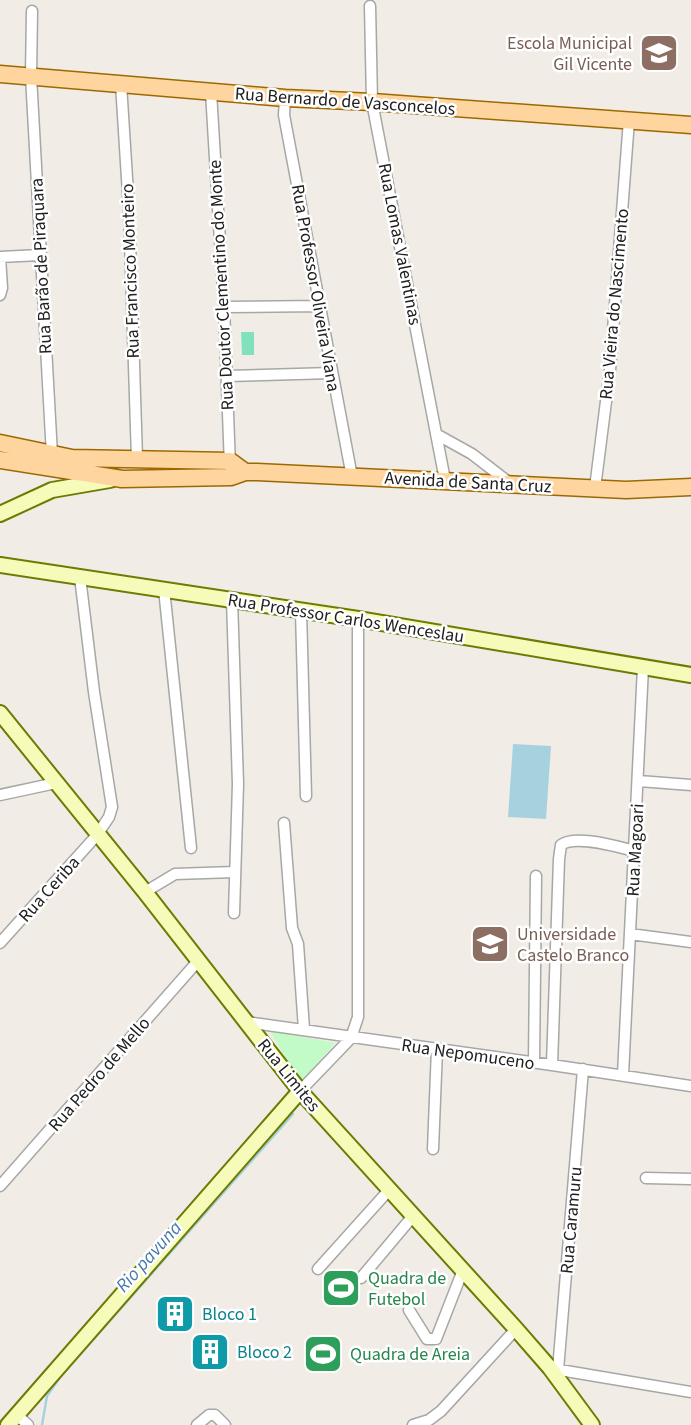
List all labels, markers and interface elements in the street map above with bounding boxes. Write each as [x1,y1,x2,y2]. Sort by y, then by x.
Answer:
place label: Escola Municipal Gil Vicente [507,31,632,77]
school or university icon: Escola Municipal Gil Vicente [638,32,680,74]
street label: Rua Bernardo de Vasconcelos [234,81,456,122]
street label: Rua Doutor Clementino do Monte [202,159,241,411]
street label: Rua Lomas Valentinas [372,161,427,327]
street label: Rua Barão de Piraquara [24,177,59,355]
street label: Rua Professor Oliveira Viana [285,182,346,394]
street label: Rua Francisco Monteiro [115,183,146,359]
street label: Rua Vieira do Nascimento [594,207,635,401]
street label: Avenida de Santa Cruz [384,466,552,499]
street label: Rua Professor Carlos Wenceslau [226,587,466,650]
street label: Rua Magoari [621,803,650,897]
street label: Rua Ceriba [13,851,86,928]
place label: Universidade Castelo Branco [517,922,629,968]
school or university icon: Universidade Castelo Branco [469,923,511,965]
street label: Rua Pedro de Mello [43,1012,156,1137]
street label: Rua Limites [251,1033,326,1117]
street label: Rua Nepomuceno [400,1033,536,1076]
street label: Rua Caramuru [554,1165,589,1275]
water label: Rio pavuna [110,1215,188,1299]
place label: Quadra de Futebol [368,1266,446,1312]
sports icon: Quadra de Futebol [320,1267,362,1309]
building icon: Bloco 1 [154,1293,196,1335]
place label: Bloco 1 [202,1302,257,1327]
building icon: Bloco 2 [189,1331,231,1373]
sports icon: Quadra de Areia [302,1333,344,1375]
place label: Bloco 2 [237,1340,292,1365]
place label: Quadra de Areia [350,1342,470,1367]

